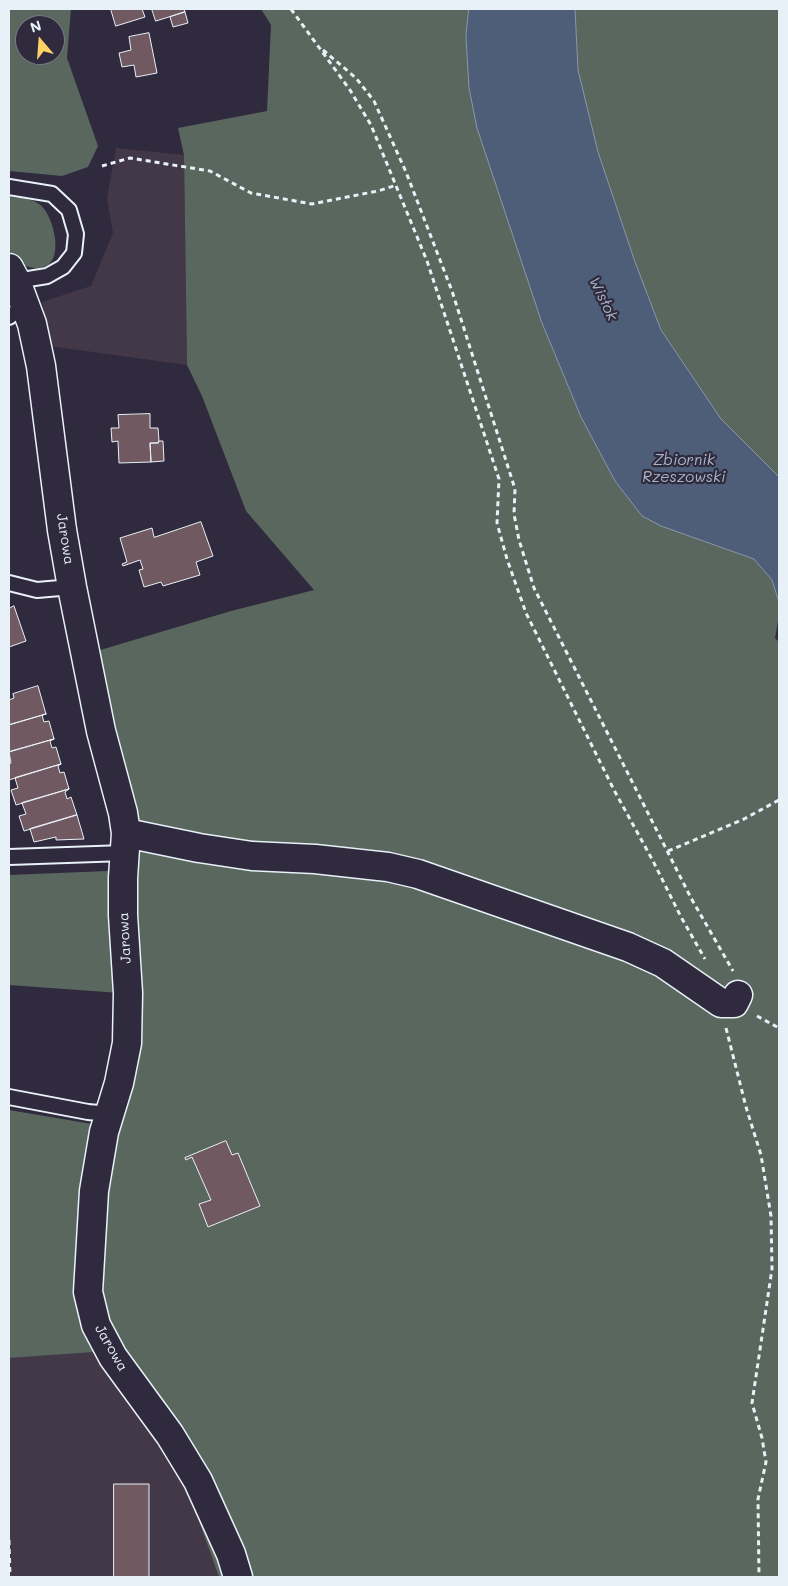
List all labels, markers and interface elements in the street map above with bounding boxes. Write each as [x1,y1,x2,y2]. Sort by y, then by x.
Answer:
north arrow [15,15,65,65]
text: N [28,16,44,37]
water label: Wisłok [585,274,621,324]
water label: Zbiornik Rzeszowski [642,451,726,486]
street label: Jarowa [53,512,77,566]
street label: Jarowa [115,912,135,964]
street label: Jarowa [91,1322,131,1374]

